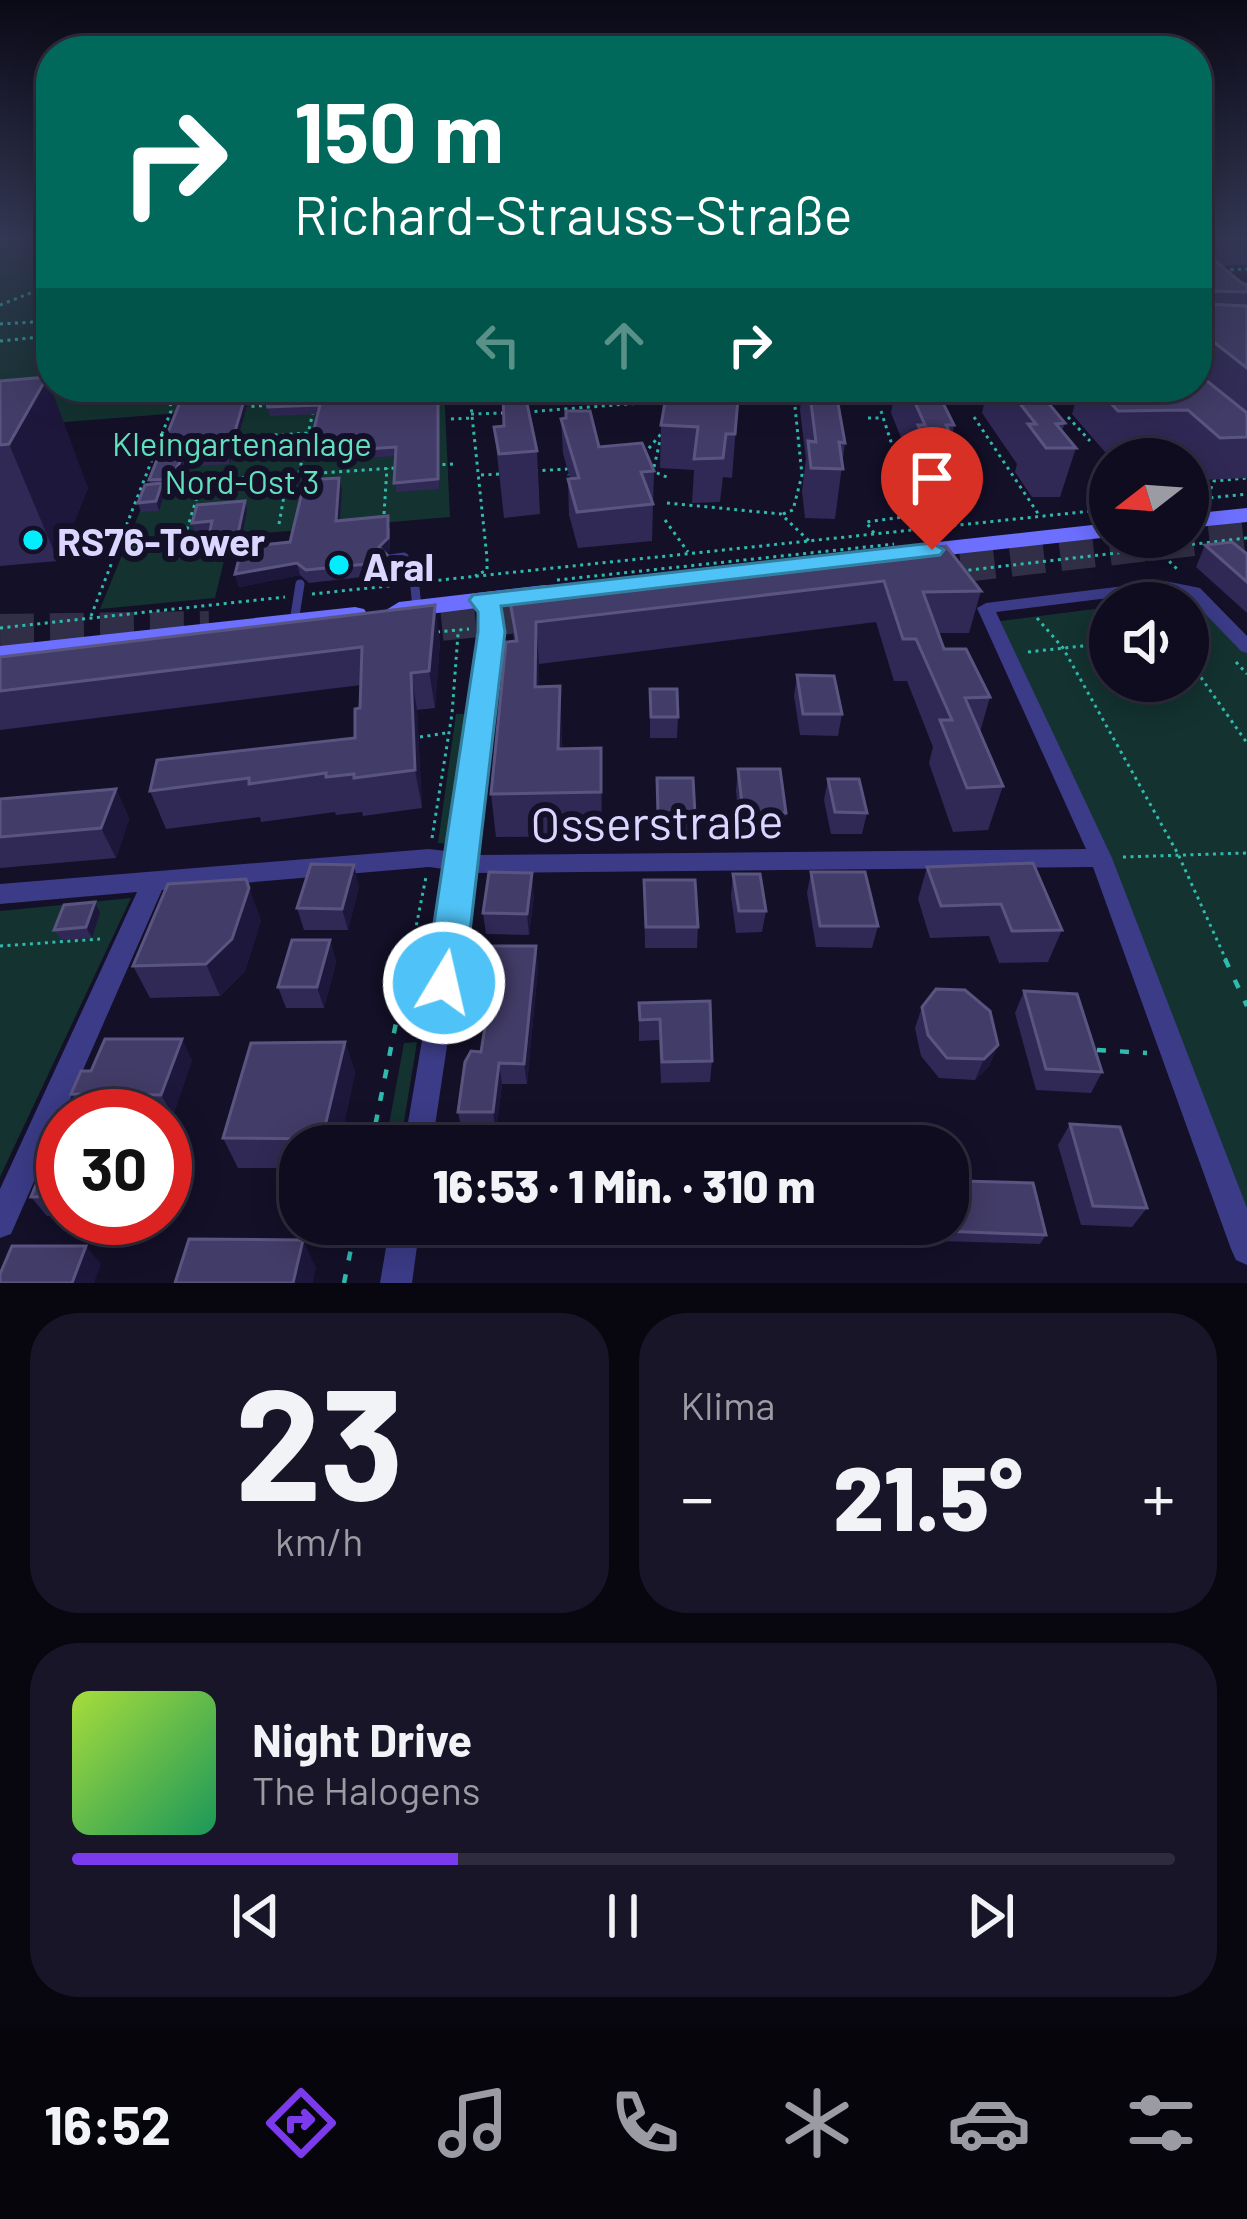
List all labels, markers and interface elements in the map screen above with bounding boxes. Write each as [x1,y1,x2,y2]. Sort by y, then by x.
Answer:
text: 150 m [294,79,504,180]
icon: right [96,84,252,240]
text: Richard-Strauss-Straße [294,181,853,246]
icon: left [465,312,531,378]
icon: ahead [591,312,657,378]
icon: right [717,312,783,378]
park label: Kleingartenanlage Nord-Ost 3 [112,423,372,501]
pin [881,427,983,550]
north arrow [1089,438,1209,558]
map controls [1089,438,1209,702]
icon: arrive [899,445,965,511]
place label: RS76-Tower [57,517,265,564]
marker: RS76-Tower [20,527,46,553]
place label: Aral [363,542,434,589]
marker: Aral [326,552,352,578]
button: sound [1089,582,1209,702]
street label: Osserstraße [530,790,784,852]
position arrow [381,920,507,1046]
speed limit sign: 30 [36,1089,192,1245]
text: 16:53 · 1 Min. · 310 m [433,1158,815,1212]
text: 23 [235,1345,404,1532]
text: Klima [681,1381,775,1428]
text: 21.5° [833,1441,1023,1549]
text: − [681,1456,714,1535]
text: + [1142,1456,1175,1535]
text: km/h [275,1517,363,1564]
text: Night Drive [252,1712,472,1766]
text: The Halogens [252,1766,481,1813]
icon: previous [223,1883,289,1949]
icon: pause [590,1883,656,1949]
icon: next [958,1883,1024,1949]
icon: directions [259,2081,343,2165]
icon: music [431,2081,515,2165]
icon: phone [603,2081,687,2165]
icon: climate [775,2081,859,2165]
icon: car [947,2081,1031,2165]
icon: filters [1119,2081,1203,2165]
text: 16:52 [44,2091,171,2156]

